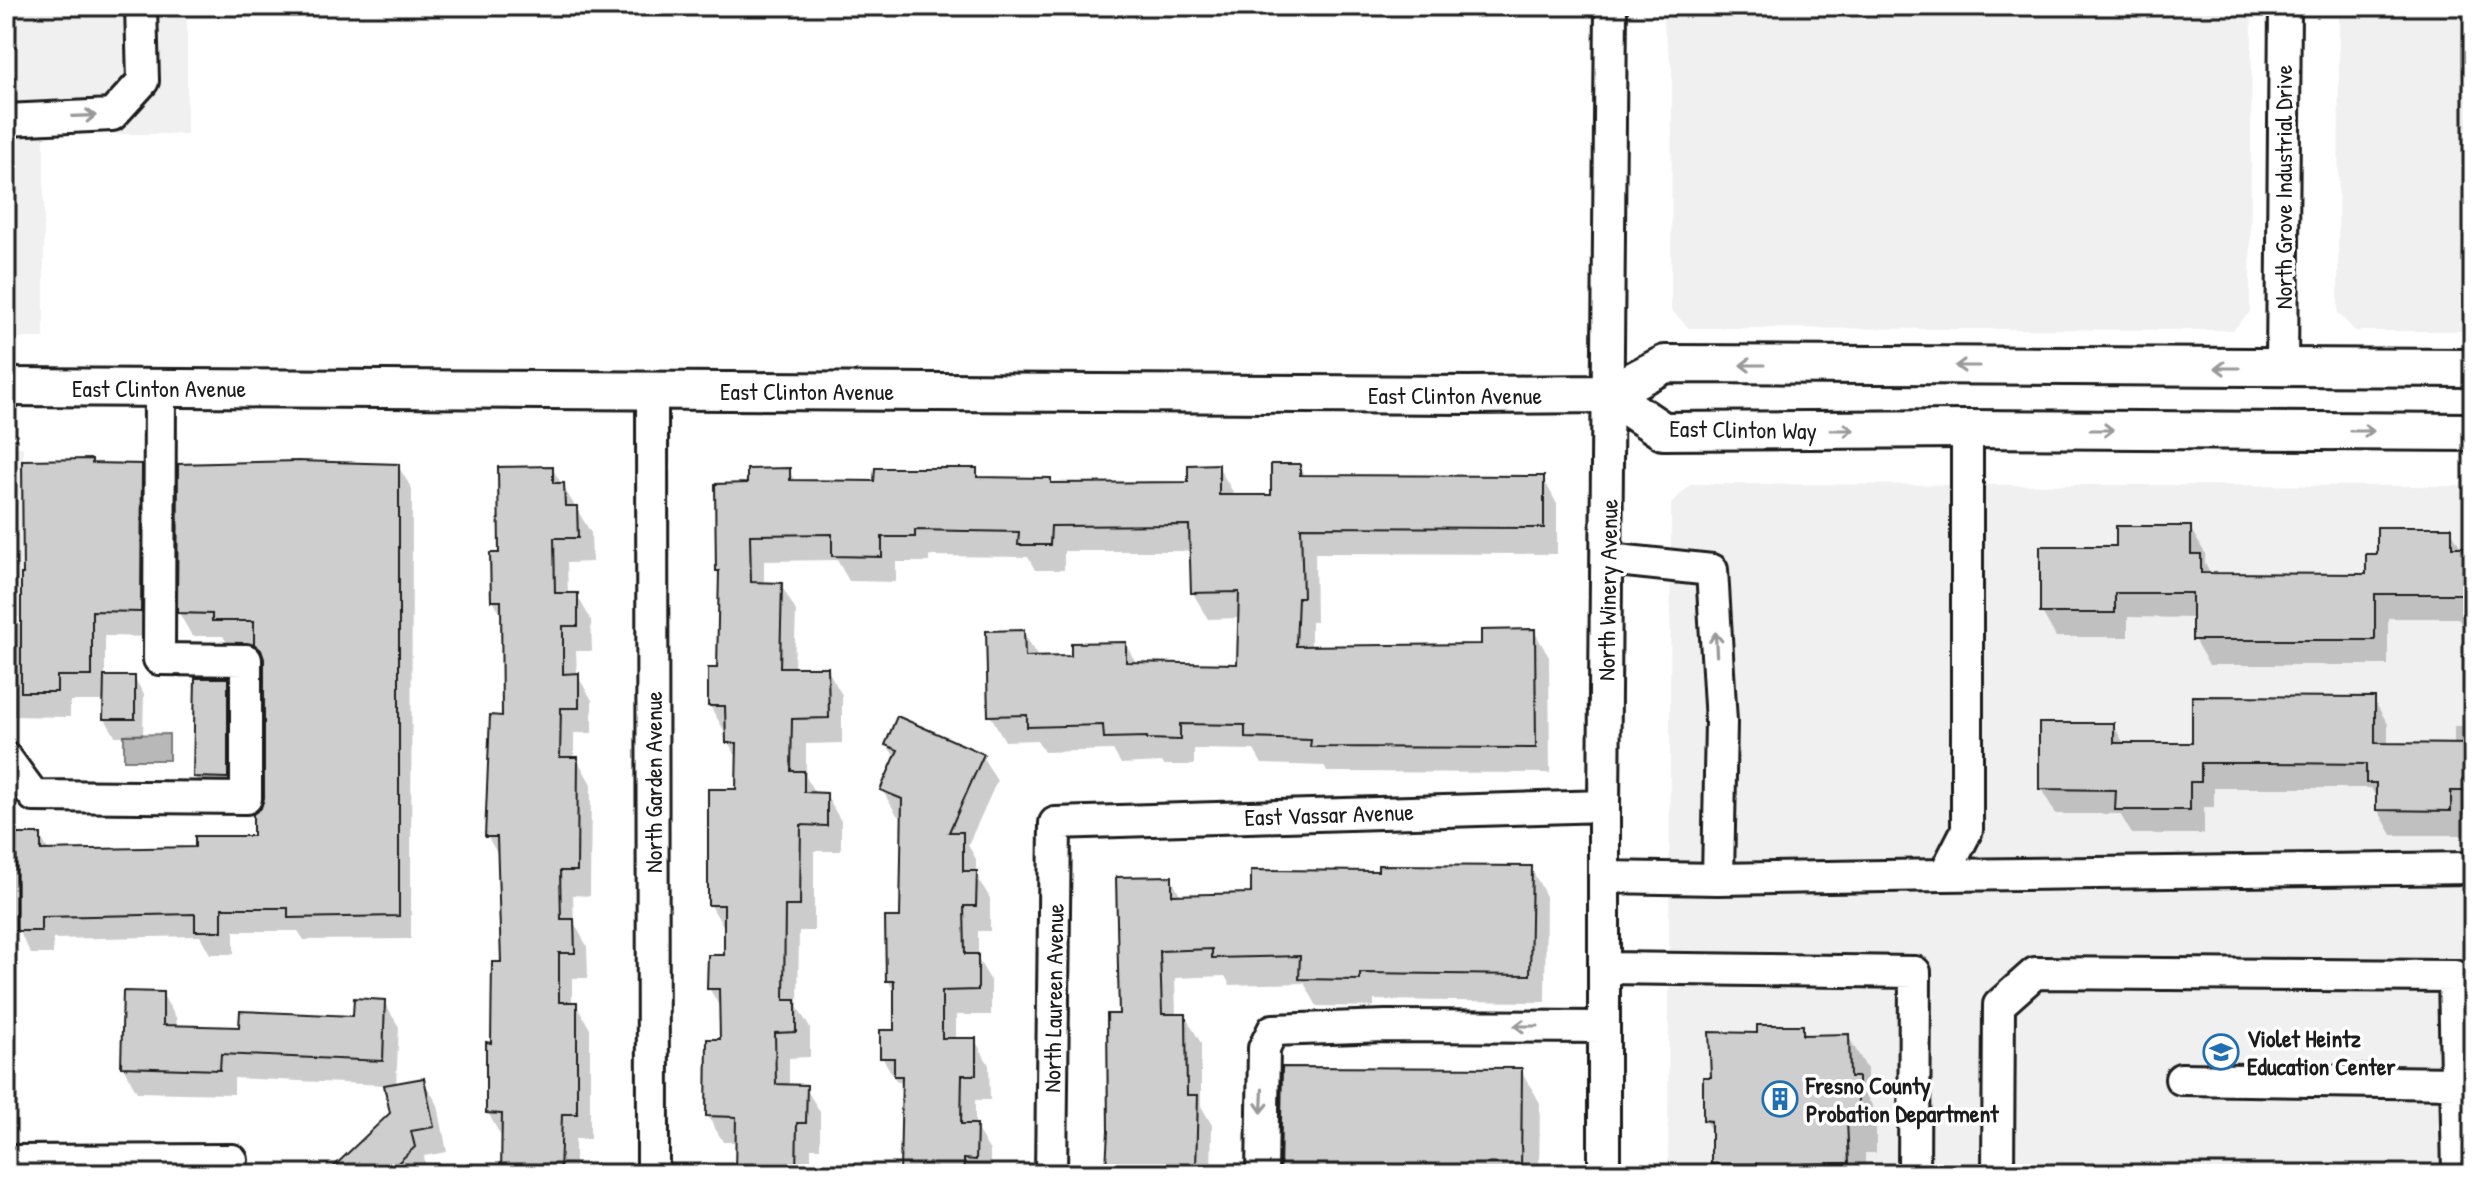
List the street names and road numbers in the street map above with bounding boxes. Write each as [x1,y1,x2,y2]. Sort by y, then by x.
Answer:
street label: North Grove Industrial Drive [2267,64,2299,309]
street label: East Clinton Avenue [72,372,246,404]
street label: East Clinton Avenue [720,375,894,407]
street label: East Clinton Avenue [1368,379,1542,411]
street label: East Clinton Way [1669,412,1817,446]
street label: North Winery Avenue [1589,498,1625,681]
street label: North Garden Avenue [637,691,669,873]
street label: East Vassar Avenue [1244,795,1415,833]
street label: North Laureen Avenue [1035,903,1071,1093]

